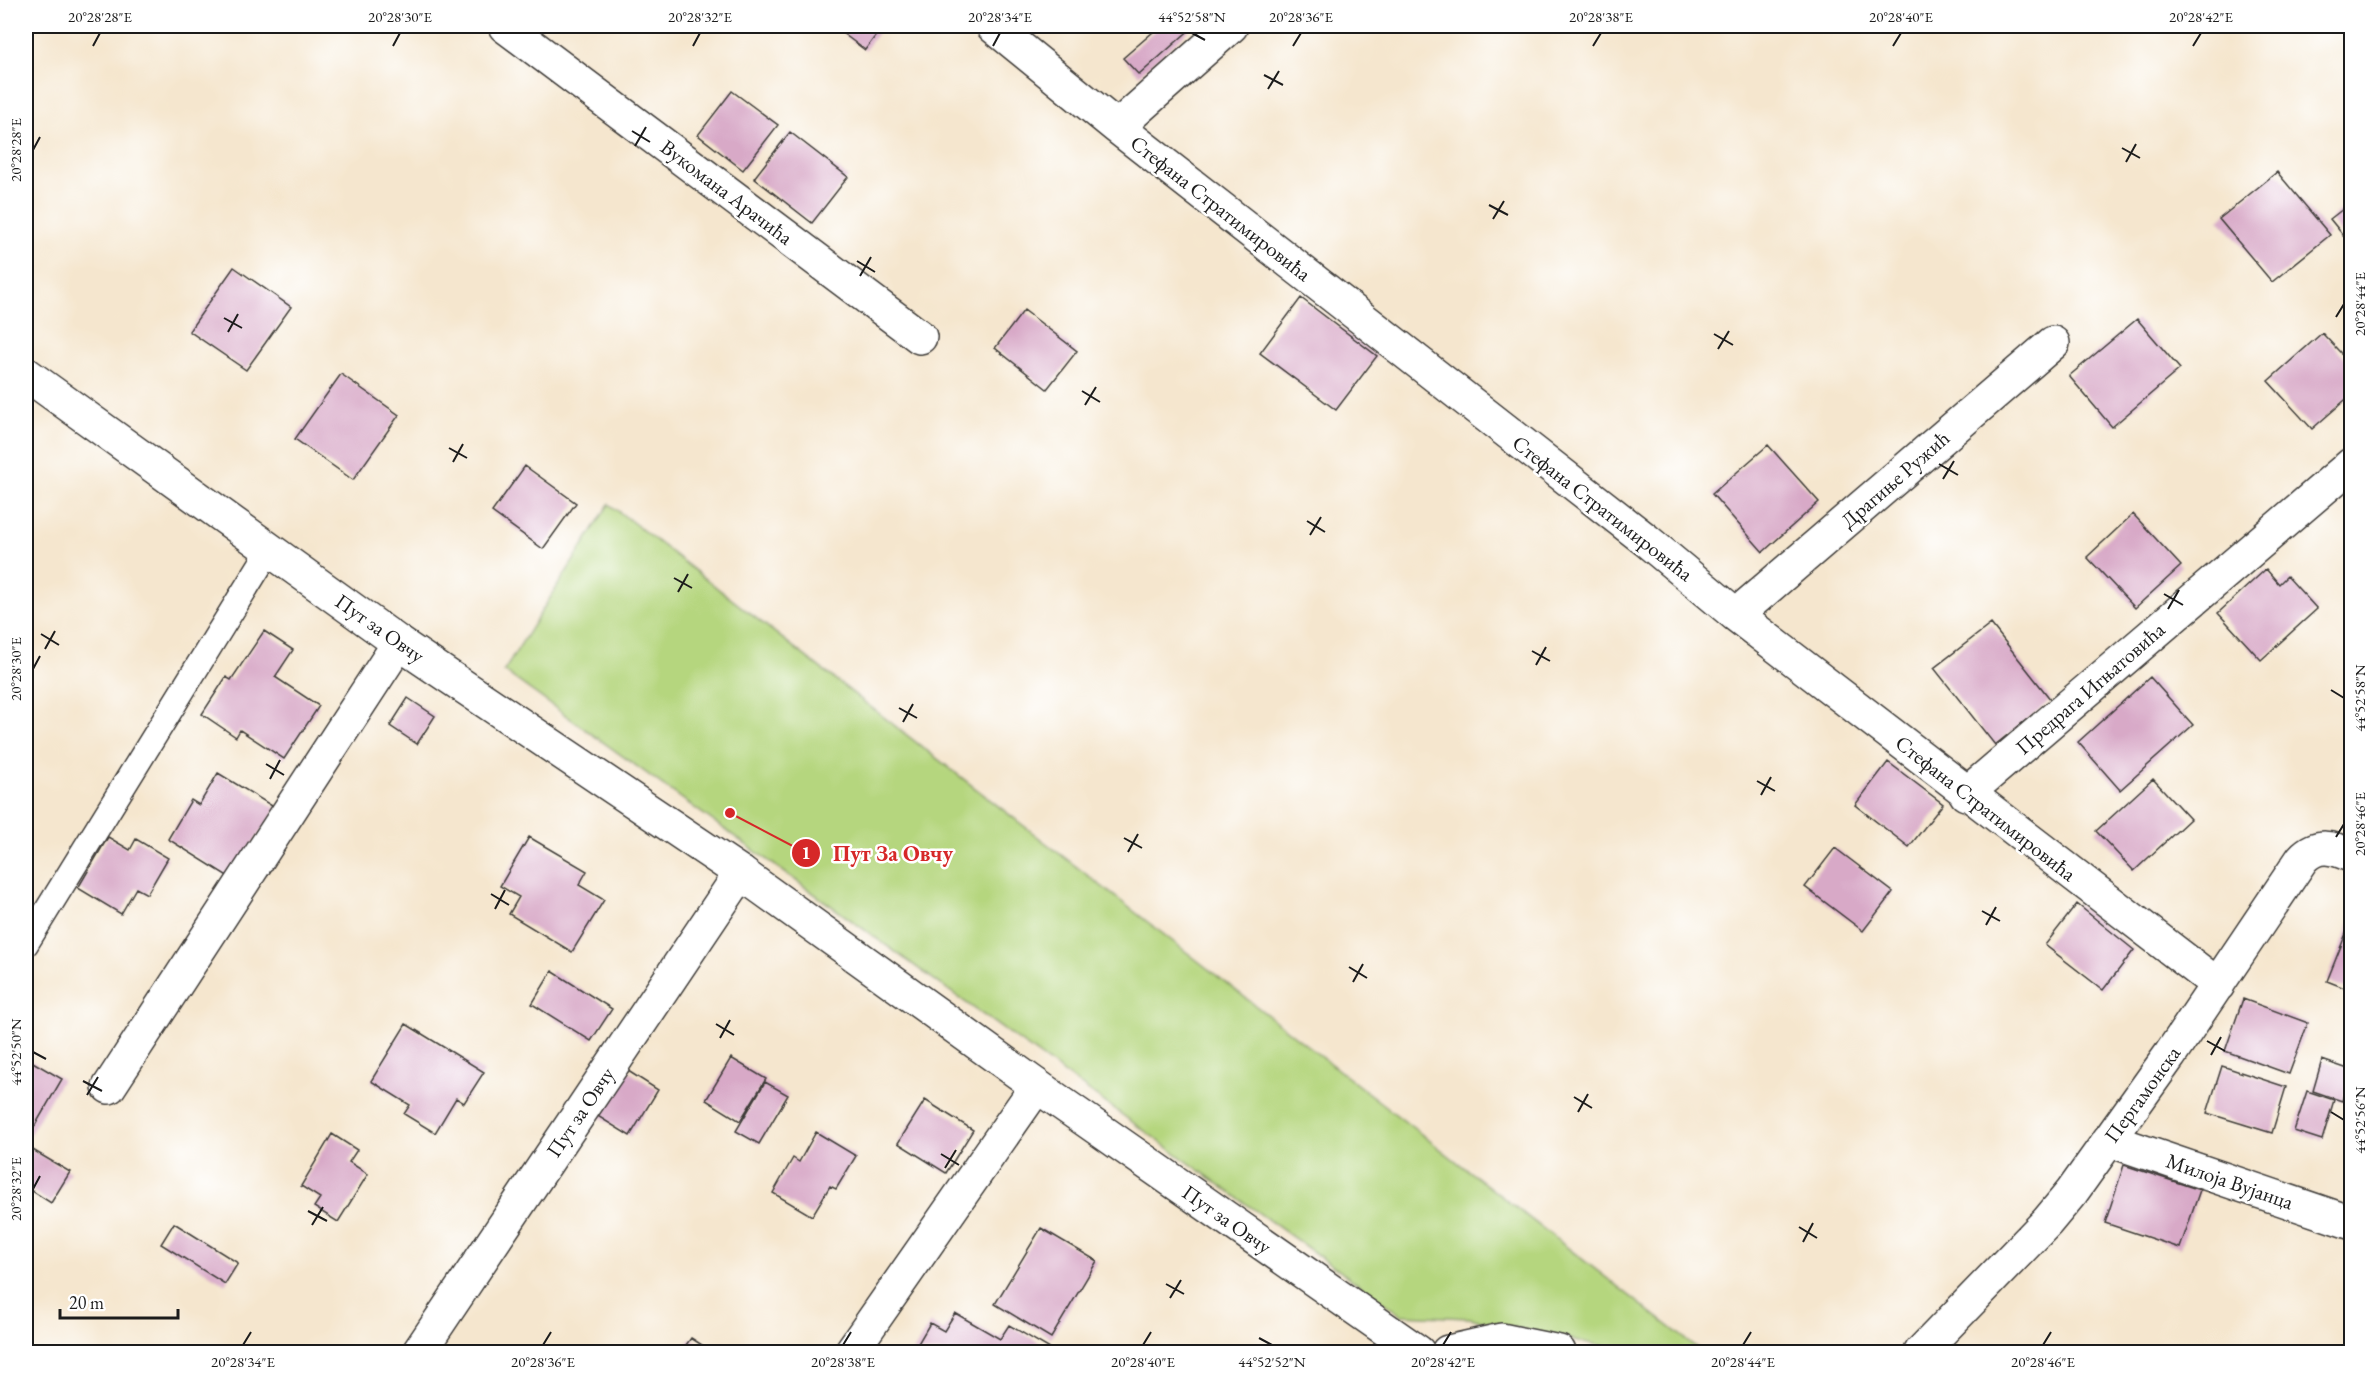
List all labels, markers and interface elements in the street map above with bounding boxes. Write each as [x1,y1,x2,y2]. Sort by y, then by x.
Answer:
text: 20°28'28"E [68,7,133,26]
text: 20°28'30"E [368,7,433,26]
text: 20°28'32"E [668,7,733,26]
text: 20°28'34"E [968,7,1033,26]
text: 44°52'58"N [1158,7,1226,26]
text: 20°28'36"E [1269,7,1334,26]
text: 20°28'38"E [1569,7,1634,26]
text: 20°28'40"E [1869,7,1934,26]
text: 20°28'42"E [2169,7,2234,26]
text: 20°28'28"E [6,117,25,182]
street label: Стефана Стратимировића [1125,129,1317,287]
street label: Вукомана Арачића [655,133,799,251]
text: 20°28'44"E [2350,271,2369,336]
street label: Драгиње Ружић [1835,424,1955,534]
street label: Стефана Стратимировића [1507,429,1699,587]
street label: Пут за Овчу [330,587,431,669]
street label: Предрага Игњатовића [2010,615,2171,760]
text: 20°28'30"E [6,636,25,701]
text: 44°52'58"N [2350,664,2369,732]
street label: Стефана Стратимировића [1890,729,2082,887]
text: 20°28'46"E [2350,791,2369,856]
callout: Пут За Овчу [791,833,966,873]
text: Пут За Овчу [833,839,954,868]
text: 1 [801,841,811,864]
text: 44°52'50"N [6,1018,25,1086]
street label: Пергамонска [2098,1040,2187,1148]
street label: Пут за Овчу [540,1061,621,1162]
text: 44°52'56"N [2350,1086,2369,1154]
street label: Милоја Вујанца [2163,1147,2298,1216]
text: 20°28'32"E [6,1156,25,1221]
street label: Пут за Овчу [1177,1178,1278,1260]
scale bar [60,1282,178,1320]
text: 20 m [69,1291,104,1314]
text: 20°28'34"E [211,1352,276,1371]
text: 20°28'36"E [511,1352,576,1371]
text: 20°28'38"E [811,1352,876,1371]
text: 20°28'40"E [1111,1352,1176,1371]
text: 44°52'52"N [1238,1352,1306,1371]
text: 20°28'42"E [1411,1352,1476,1371]
text: 20°28'44"E [1711,1352,1776,1371]
text: 20°28'46"E [2011,1352,2076,1371]

